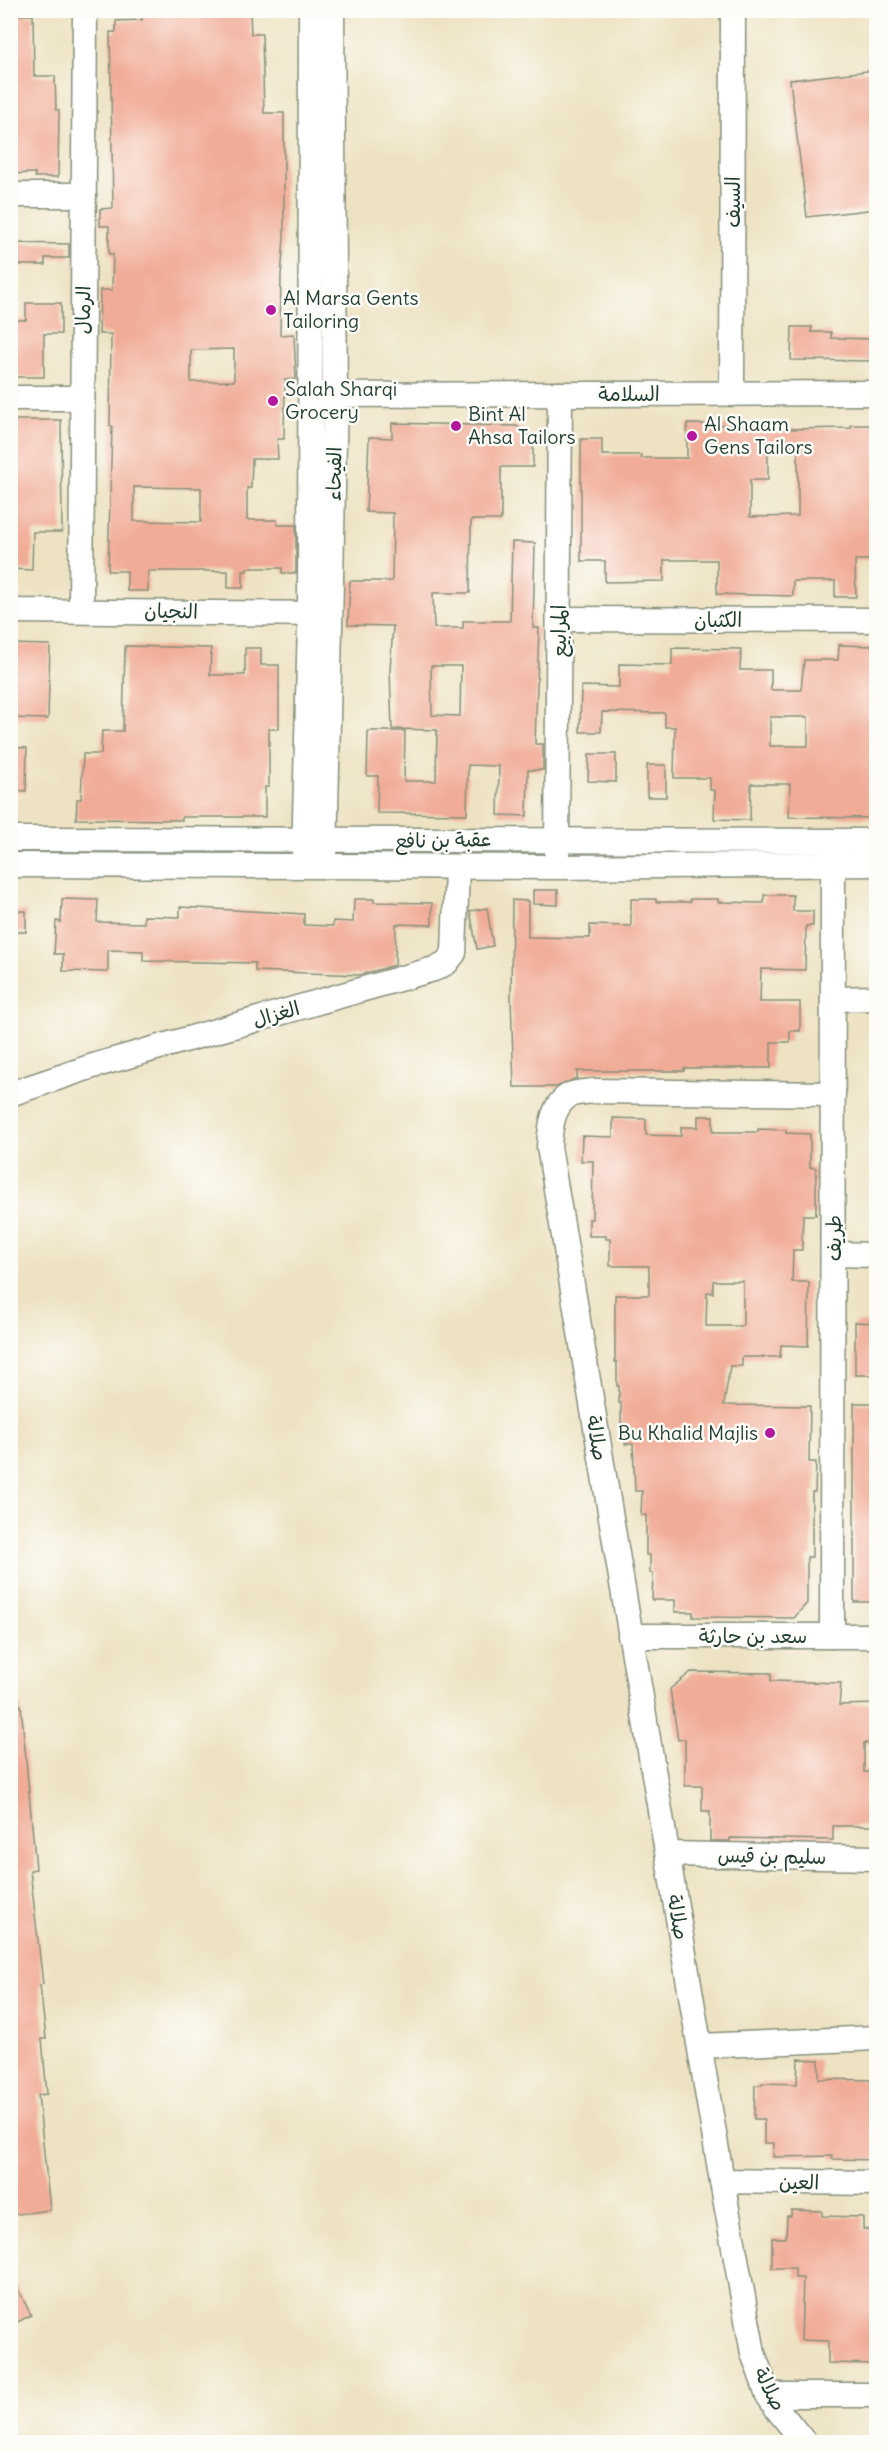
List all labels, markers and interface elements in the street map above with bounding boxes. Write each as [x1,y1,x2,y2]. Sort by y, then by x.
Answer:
street label: السيف [720,176,745,228]
street label: الرمال [70,285,95,335]
place label: Al Marsa Gents Tailoring [283,285,418,333]
marker: Al Marsa Gents Tailoring [264,303,278,317]
place label: Salah Sharqi Grocery [285,376,397,424]
street label: السلامة [598,381,660,406]
marker: Salah Sharqi Grocery [266,394,280,408]
place label: Bint Al Ahsa Tailors [468,401,576,449]
place label: Al Shaam Gens Tailors [704,411,813,459]
marker: Bint Al Ahsa Tailors [449,419,463,433]
marker: Al Shaam Gens Tailors [685,429,699,443]
street label: الفيحاء [321,447,346,501]
street label: النجيان [144,598,198,623]
street label: المرابيع [546,604,574,658]
street label: الكثبان [694,607,742,632]
street label: عقبة بن نافع [395,826,491,856]
street label: الغزال [249,995,302,1032]
street label: طريف [821,1215,846,1261]
street label: صلالة [582,1413,613,1462]
place label: Bu Khalid Majlis [618,1420,758,1445]
marker: Bu Khalid Majlis [763,1426,777,1440]
street label: سعد بن حارثة [699,1623,807,1648]
street label: سليم بن قيس [717,1842,827,1872]
street label: صلالة [662,1892,695,1942]
street label: العين [779,2169,819,2194]
street label: صلالة [749,2363,792,2415]

